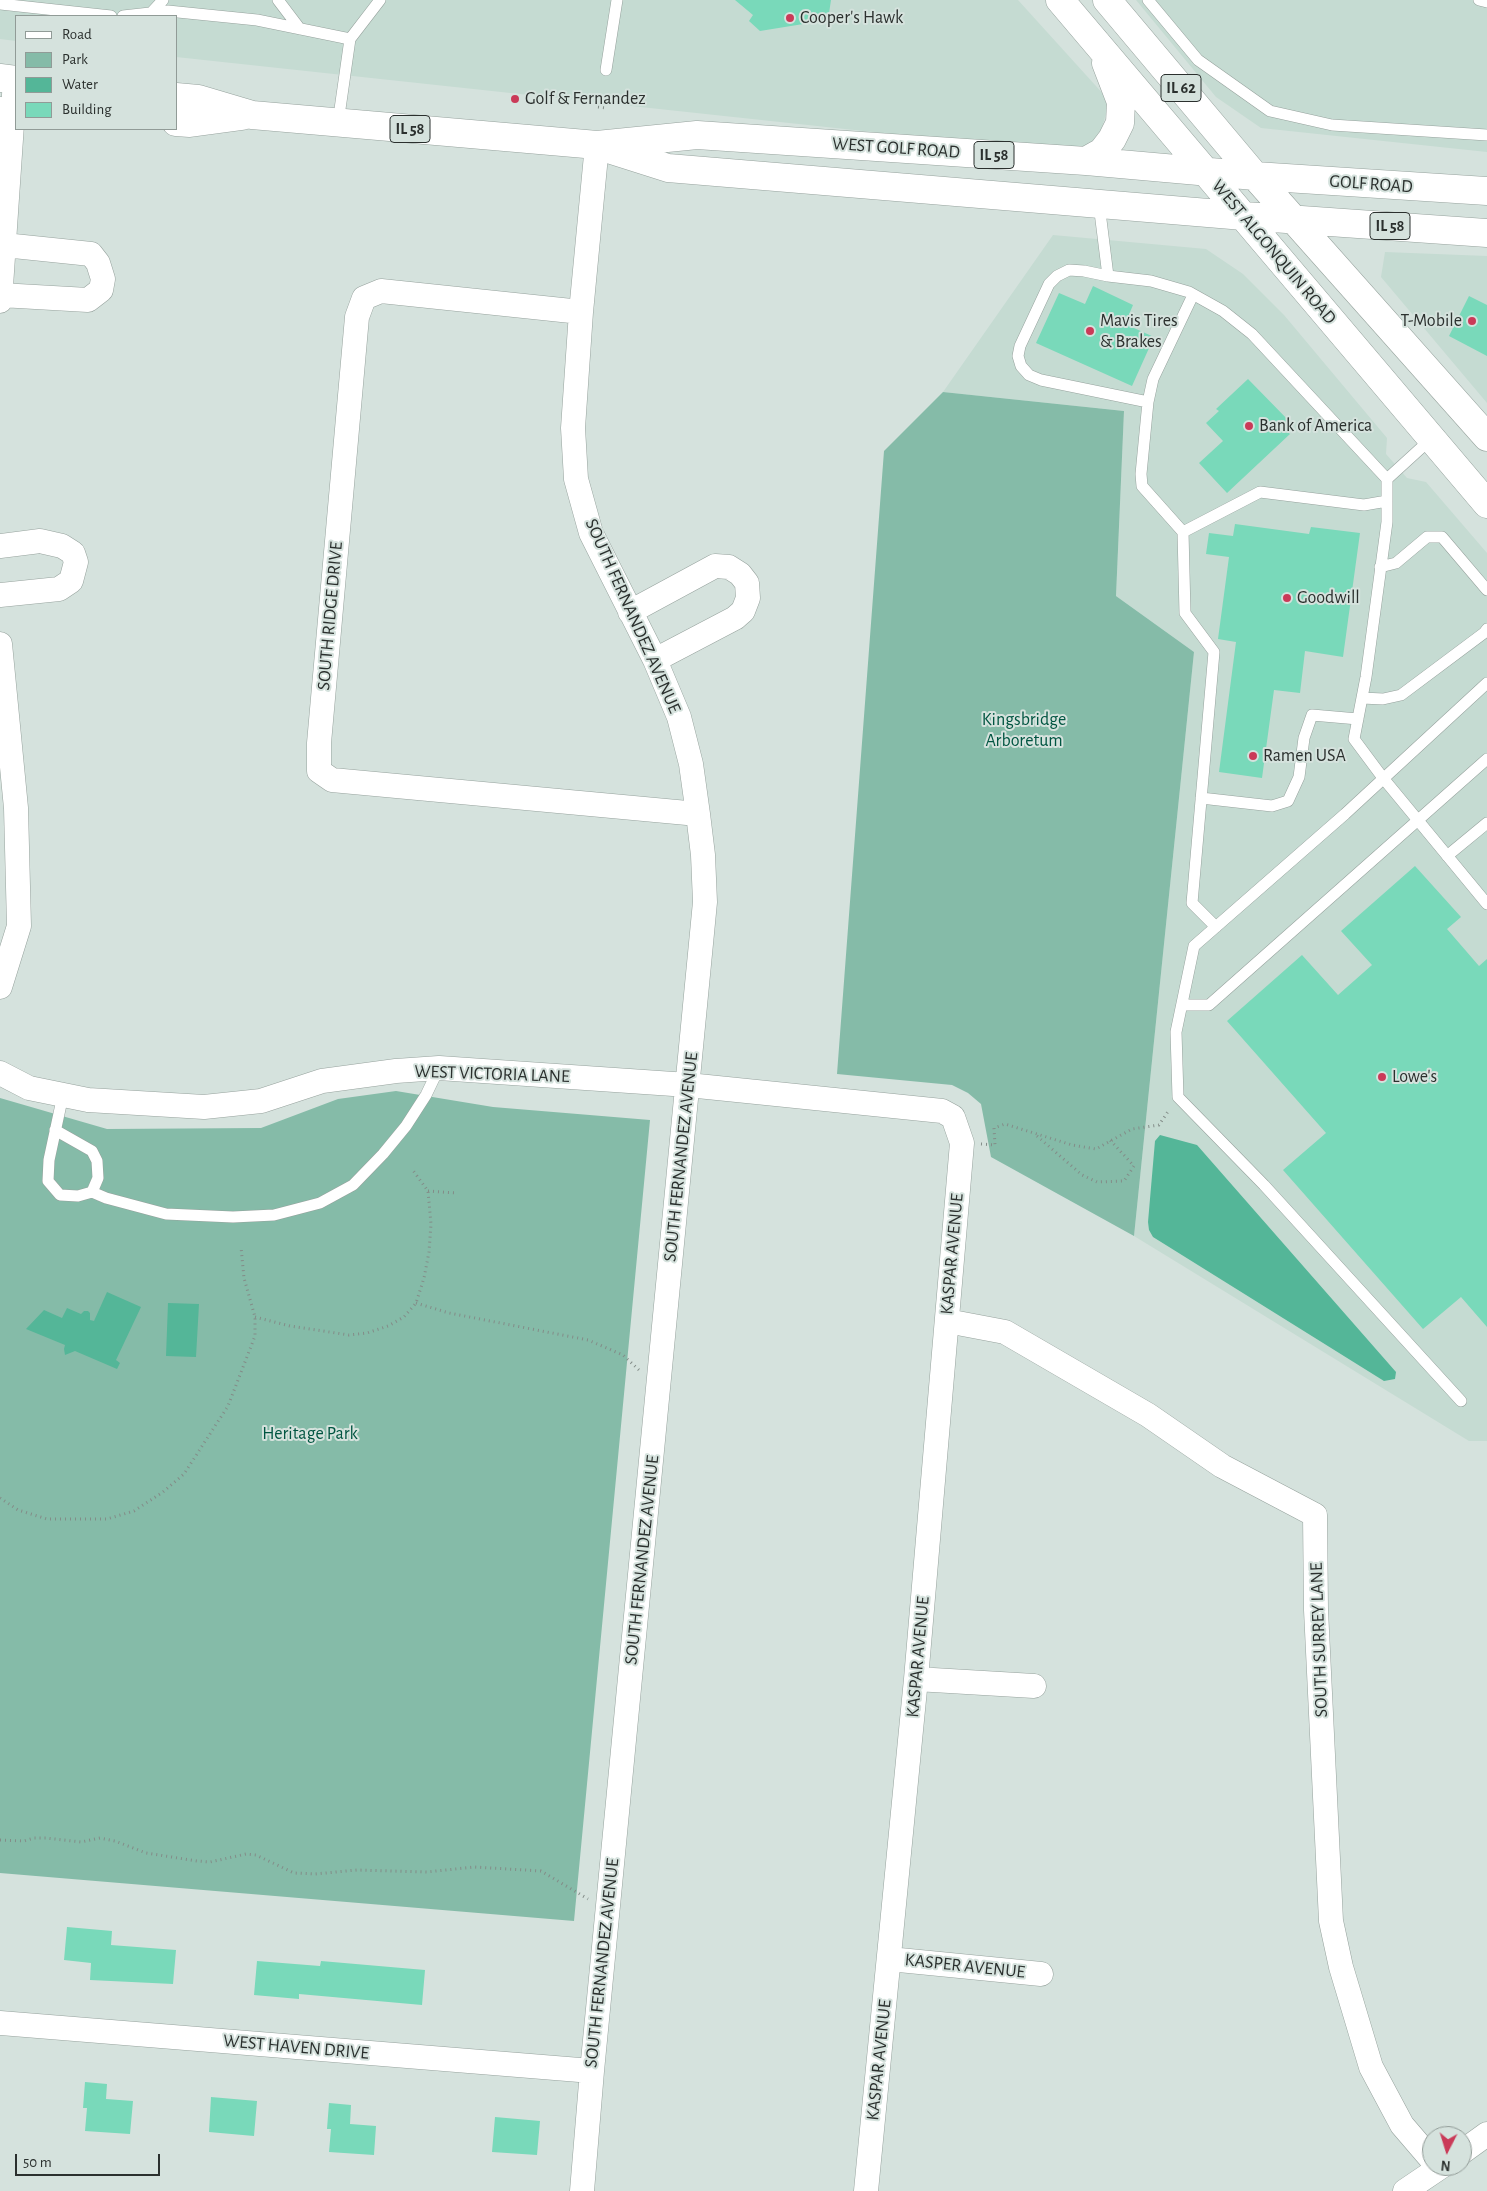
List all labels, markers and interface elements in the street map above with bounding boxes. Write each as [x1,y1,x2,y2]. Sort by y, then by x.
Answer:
place label: Cooper's Hawk [800,7,903,29]
marker: Cooper's Hawk [784,12,796,24]
legend [15,15,178,130]
text: Road [62,27,92,42]
text: Park [62,52,88,67]
road number: IL 62 [1161,75,1201,102]
text: Water [62,77,98,92]
place label: Golf & Fernandez [525,88,646,110]
marker: Golf & Fernandez [509,93,521,105]
text: Building [62,102,112,117]
road number: IL 58 [390,116,430,142]
street label: WEST GOLF ROAD [831,133,961,163]
road number: IL 58 [974,142,1014,168]
street label: GOLF ROAD [1329,170,1413,198]
street label: WEST ALGONQUIN ROAD [1207,175,1341,329]
road number: IL 58 [1370,212,1410,240]
place label: Mavis Tires & Brakes [1100,310,1178,352]
place label: T-Mobile [1400,310,1462,332]
marker: T-Mobile [1466,315,1478,327]
marker: Mavis Tires & Brakes [1084,325,1096,337]
place label: Bank of America [1259,415,1372,437]
marker: Bank of America [1243,420,1255,432]
street label: SOUTH FERNANDEZ AVENUE [580,515,686,717]
street label: SOUTH RIDGE DRIVE [313,541,347,691]
place label: Goodwill [1297,587,1360,609]
marker: Goodwill [1281,592,1293,604]
park label: Kingsbridge Arboretum [982,709,1066,752]
place label: Ramen USA [1263,745,1346,767]
marker: Ramen USA [1247,750,1259,762]
street label: SOUTH FERNANDEZ AVENUE [659,1051,703,1263]
street label: WEST VICTORIA LANE [414,1060,570,1088]
place label: Lowe's [1392,1066,1437,1088]
marker: Lowe's [1376,1071,1388,1083]
street label: KASPAR AVENUE [936,1192,968,1316]
park label: Heritage Park [262,1423,358,1445]
street label: SOUTH FERNANDEZ AVENUE [620,1454,664,1666]
street label: SOUTH SURREY LANE [1306,1562,1332,1718]
street label: KASPAR AVENUE [902,1595,934,1719]
street label: SOUTH FERNANDEZ AVENUE [580,1857,624,2069]
street label: KASPER AVENUE [904,1949,1026,1983]
street label: KASPAR AVENUE [862,1998,896,2122]
street label: WEST HAVEN DRIVE [222,2030,370,2064]
north arrow [1422,2126,1472,2176]
scale bar [18,2144,162,2176]
text: 50 m [23,2155,52,2170]
text: N [1440,2158,1451,2172]

